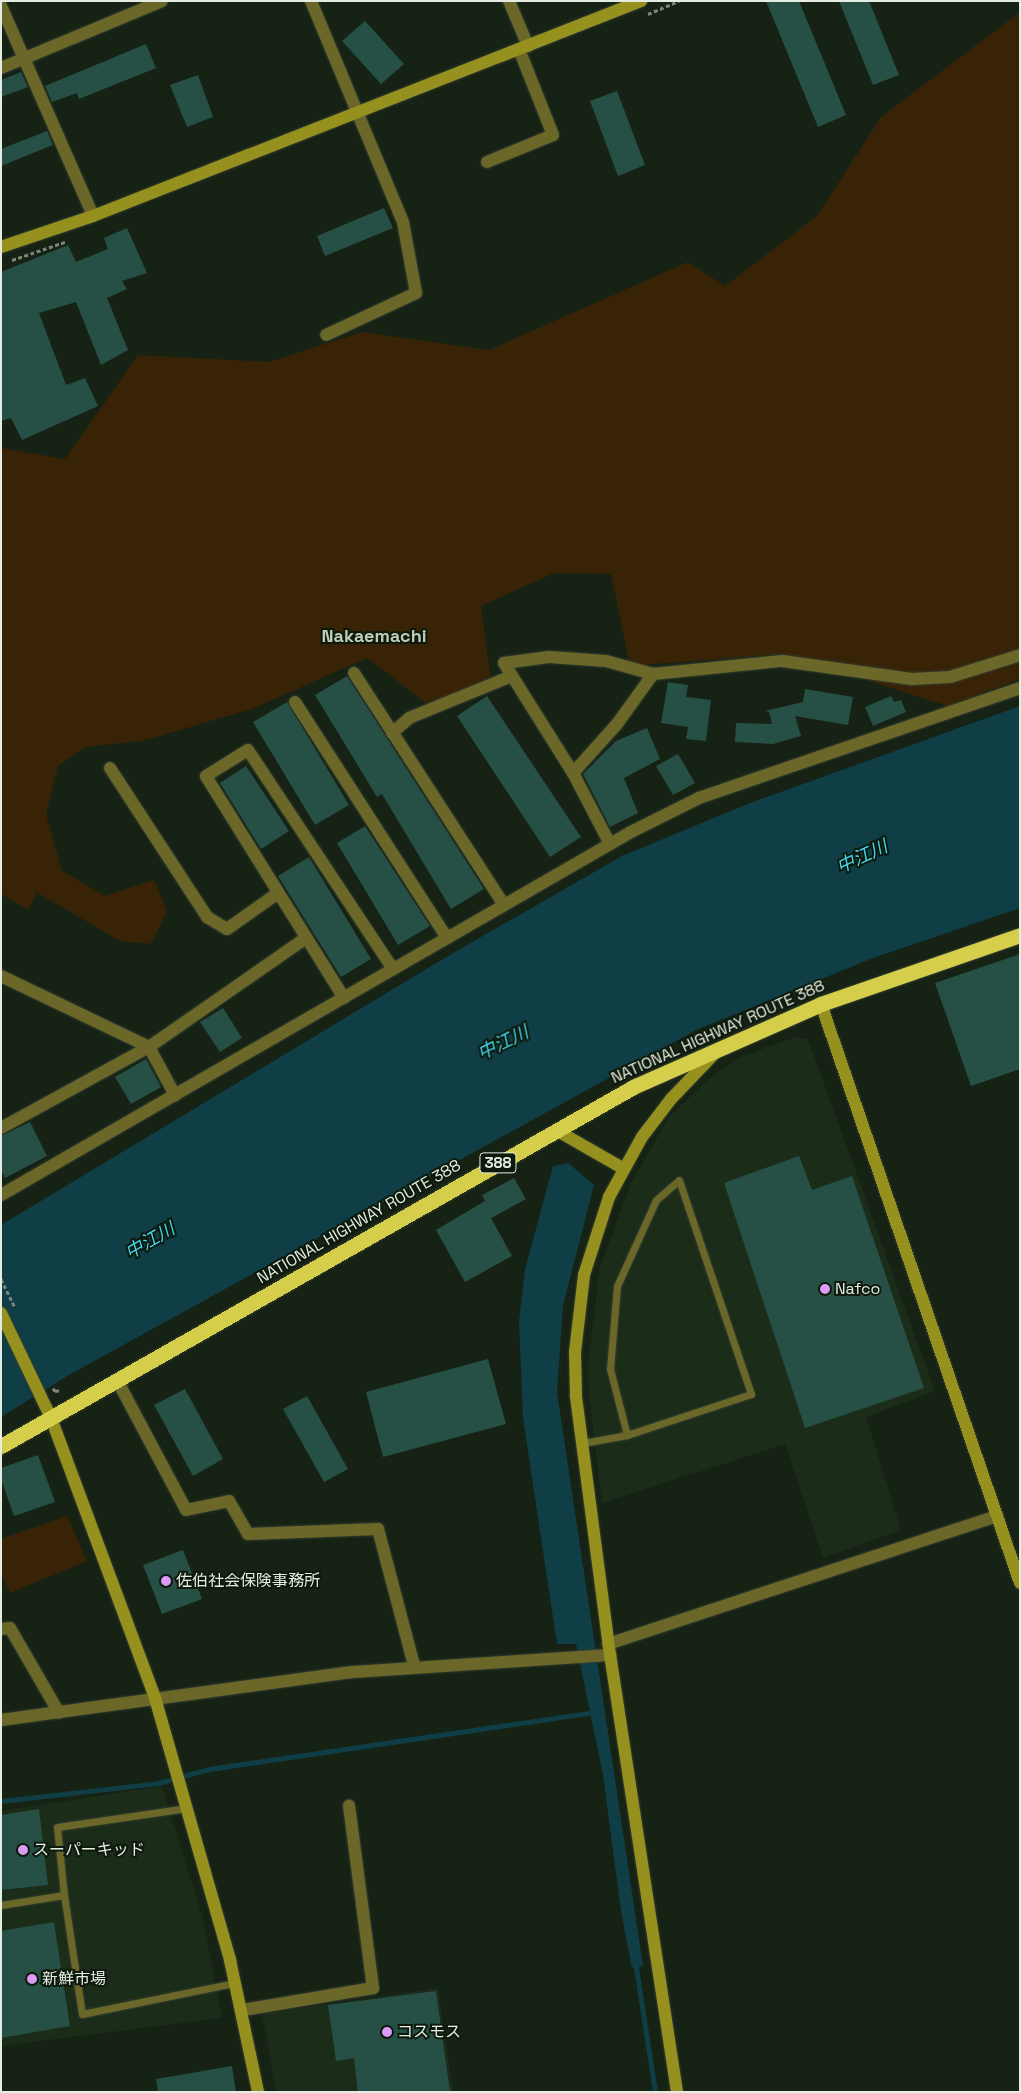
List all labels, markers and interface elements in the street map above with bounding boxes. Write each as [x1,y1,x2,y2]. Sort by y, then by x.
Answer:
district label: Nakaemachi [321,625,427,647]
water label: 中江川 [833,836,891,878]
street label: NATIONAL HIGHWAY ROUTE 388 [608,976,828,1088]
water label: 中江川 [474,1021,532,1065]
road number: 388 [479,1150,517,1176]
street label: NATIONAL HIGHWAY ROUTE 388 [254,1156,464,1288]
water label: 中江川 [121,1218,179,1264]
place label: Nafco [835,1279,880,1299]
marker: Nafco [819,1283,831,1295]
place label: 佐伯社会保険事務所 [176,1571,320,1591]
marker: 佐伯社会保険事務所 [160,1575,172,1587]
place label: スーパーキッド [33,1840,145,1860]
marker: スーパーキッド [17,1844,29,1856]
place label: 新鮮市場 [42,1969,106,1989]
marker: 新鮮市場 [26,1973,38,1985]
place label: コスモス [397,2022,461,2042]
marker: コスモス [381,2026,393,2038]

